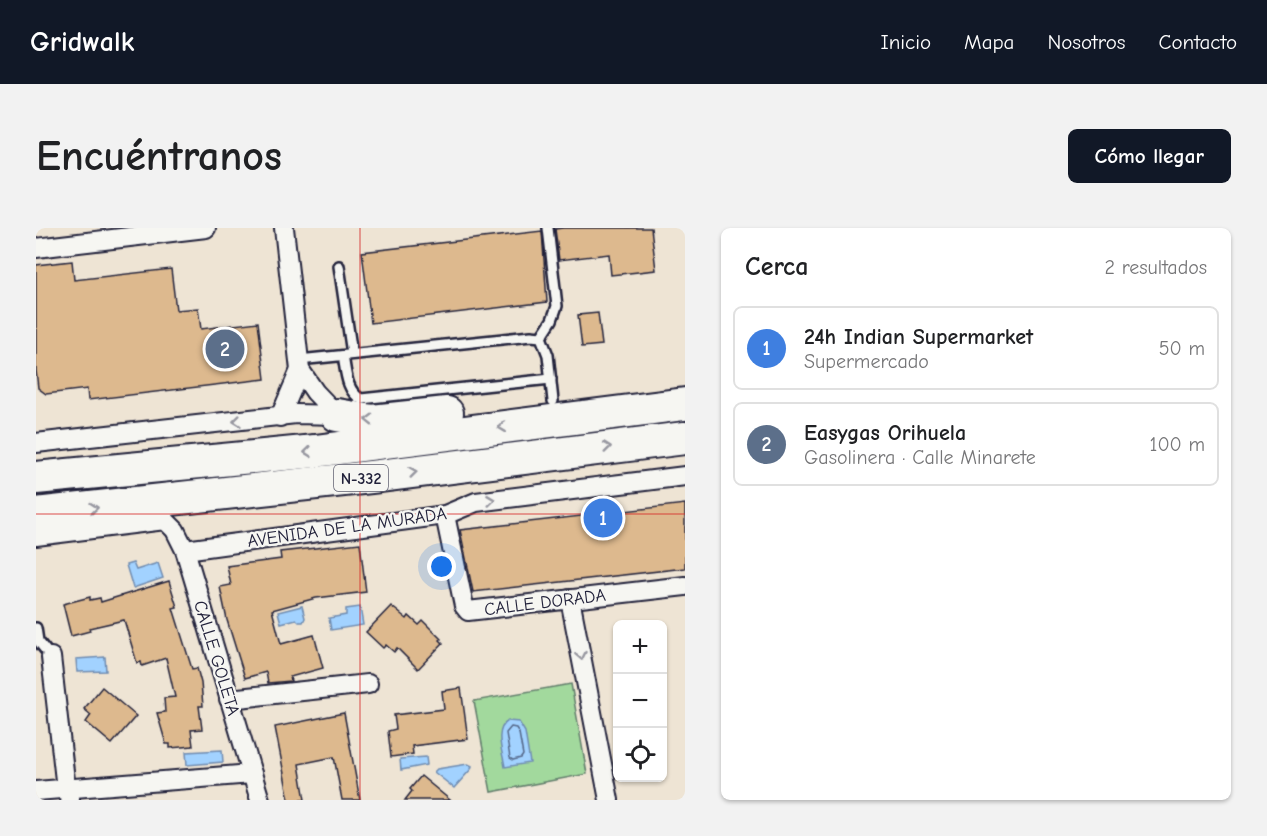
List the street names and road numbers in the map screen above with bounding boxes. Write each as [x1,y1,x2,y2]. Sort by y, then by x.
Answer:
road number: N-332 [334,465,388,491]
street label: AVENIDA DE LA MURADA [246,503,448,552]
street label: CALLE DORADA [483,585,607,620]
street label: CALLE GOLETA [189,598,244,718]

